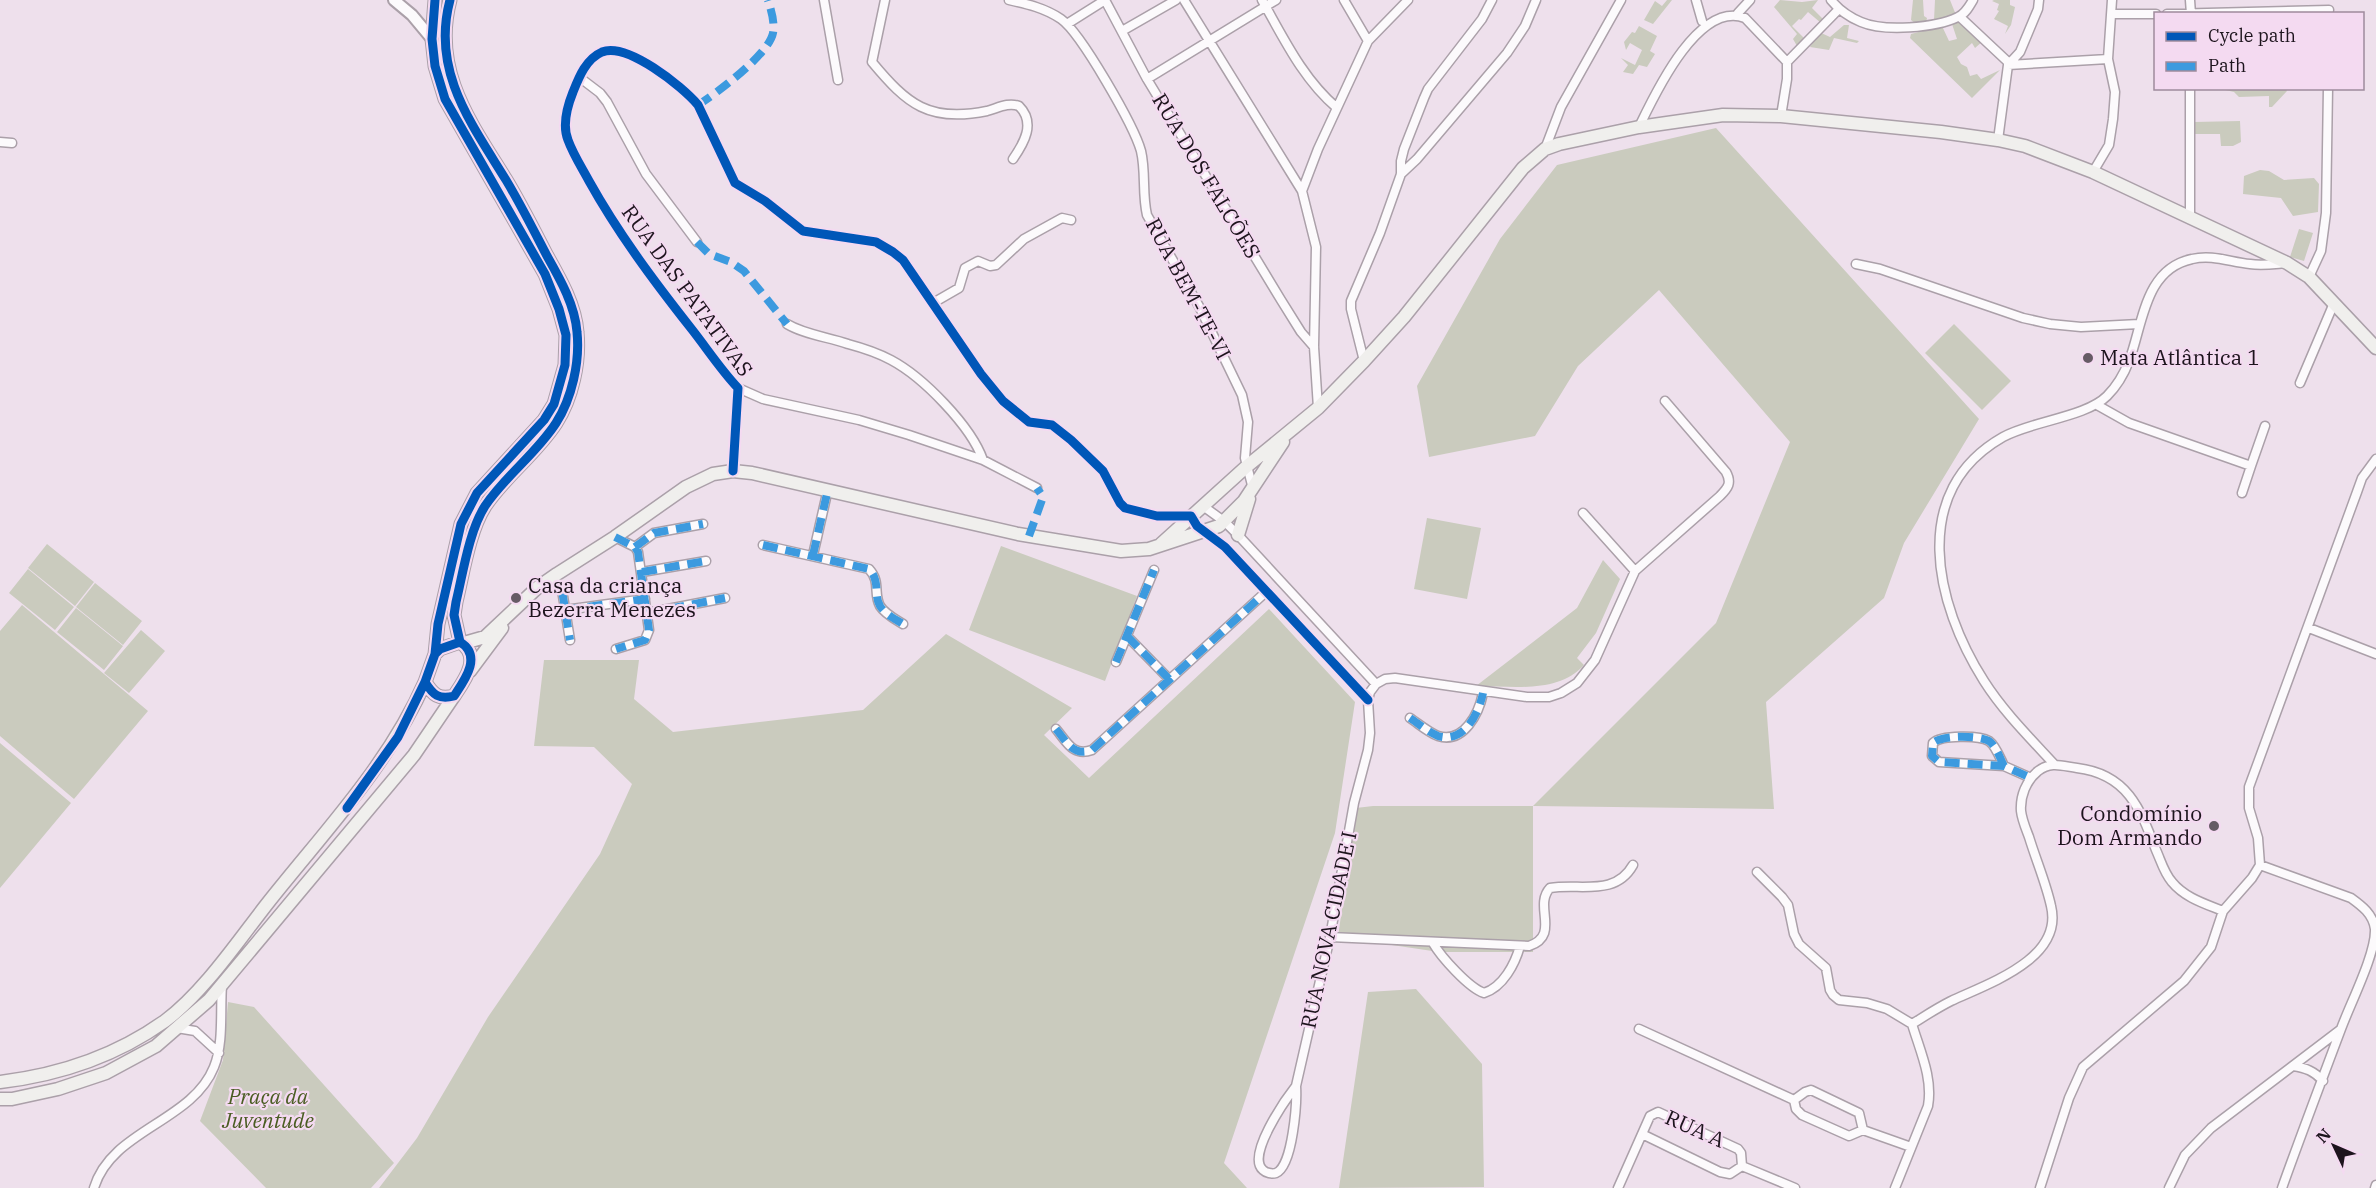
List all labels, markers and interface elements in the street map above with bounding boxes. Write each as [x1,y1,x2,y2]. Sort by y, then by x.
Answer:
legend [2154,12,2364,90]
text: Cycle path [2208,24,2296,47]
text: Path [2208,54,2246,77]
street label: RUA DOS FALCÕES [1146,88,1267,263]
street label: RUA DAS PATATIVAS [616,199,760,382]
street label: RUA BEM-TE-VI [1140,213,1238,364]
place label: Mata Atlântica 1 [2100,343,2260,371]
marker: Mata Atlântica 1 [2081,351,2095,365]
place label: Casa da criança Bezerra Menezes [528,571,696,623]
marker: Casa da criança Bezerra Menezes [509,591,523,605]
place label: Condomínio Dom Armando [2057,799,2202,851]
marker: Condomínio Dom Armando [2207,819,2221,833]
street label: RUA NOVA CIDADE I [1293,828,1363,1031]
park label: Praça da Juventude [221,1082,314,1134]
street label: RUA A [1661,1103,1730,1154]
north arrow [2304,1116,2364,1176]
text: N [2312,1124,2335,1147]

